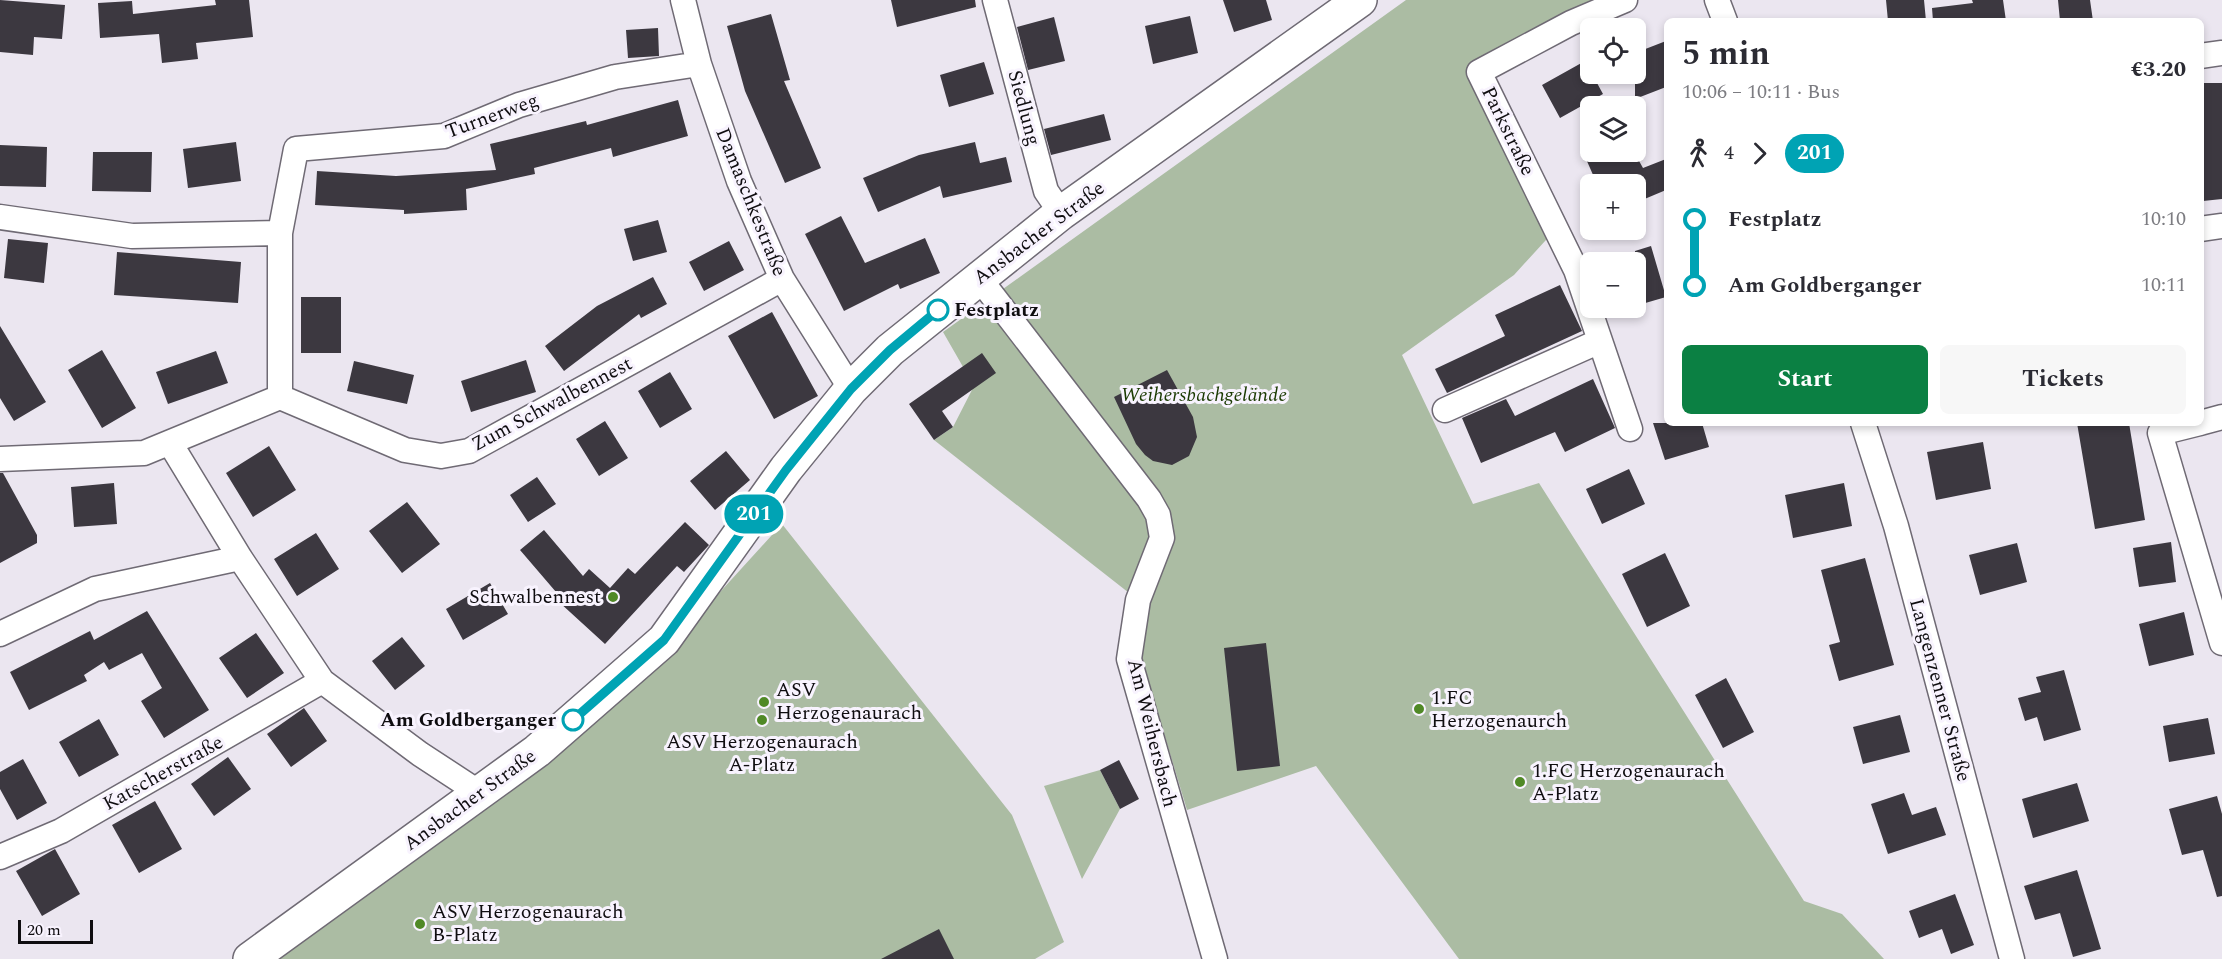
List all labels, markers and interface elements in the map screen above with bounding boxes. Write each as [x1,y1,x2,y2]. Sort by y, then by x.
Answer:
map controls [1580,18,1646,318]
button: locate [1580,18,1646,84]
text: 5 min [1682,29,1770,79]
text: €3.20 [2131,53,2186,86]
street label: Siedlung [1000,67,1048,149]
text: 10:06 – 10:11 · Bus [1682,77,1840,107]
street label: Parkstraße [1473,81,1543,181]
street label: Turnerweg [441,85,543,147]
button: layers [1580,96,1646,162]
street label: Damaschkestraße [708,123,794,281]
icon: walk [1682,137,1715,170]
icon: forward [1743,137,1776,170]
text: 201 [1797,137,1832,169]
text: 4 [1724,138,1734,168]
street label: Ansbacher Straße [967,174,1111,292]
button: + [1580,174,1646,240]
text: Festplatz [1728,203,1822,236]
text: 10:10 [2141,204,2186,234]
button: − [1580,252,1646,318]
text: Am Goldberganger [1728,269,1921,302]
text: 10:11 [2141,270,2186,300]
place label: Festplatz [954,295,1039,325]
marker: Festplatz [927,299,949,321]
button: Start [1682,345,1928,414]
button: Tickets [1940,345,2186,414]
street label: Zum Schwalbennest [466,349,638,459]
park label: Weihersbachgelände [1121,380,1287,410]
line badge: 201 [720,494,789,534]
text: 201 [736,498,772,530]
place label: Schwalbennest [469,582,601,612]
marker: Schwalbennest [606,590,620,604]
street label: Langenzenner Straße [1901,595,1979,785]
street label: Am Weihersbach [1119,655,1185,811]
place label: ASV Herzogenaurach [776,675,922,728]
place label: 1.FC Herzogenaurch [1431,683,1567,736]
marker: ASV Herzogenaurach [757,695,771,709]
marker: 1.FC Herzogenaurch [1412,702,1426,716]
place label: Am Goldberganger [380,705,556,735]
marker: Am Goldberganger [562,709,584,731]
marker: ASV Herzogenaurach A-Platz [755,713,769,727]
street label: Katscherstraße [97,727,229,819]
place label: ASV Herzogenaurach A-Platz [666,727,858,780]
street label: Ansbacher Straße [397,741,543,859]
place label: 1.FC Herzogenaurach A-Platz [1532,756,1725,809]
marker: 1.FC Herzogenaurach A-Platz [1513,775,1527,789]
place label: ASV Herzogenaurach B-Platz [432,897,624,950]
scale bar [18,917,93,944]
marker: ASV Herzogenaurach B-Platz [413,917,427,931]
text: 20 m [27,918,61,942]

